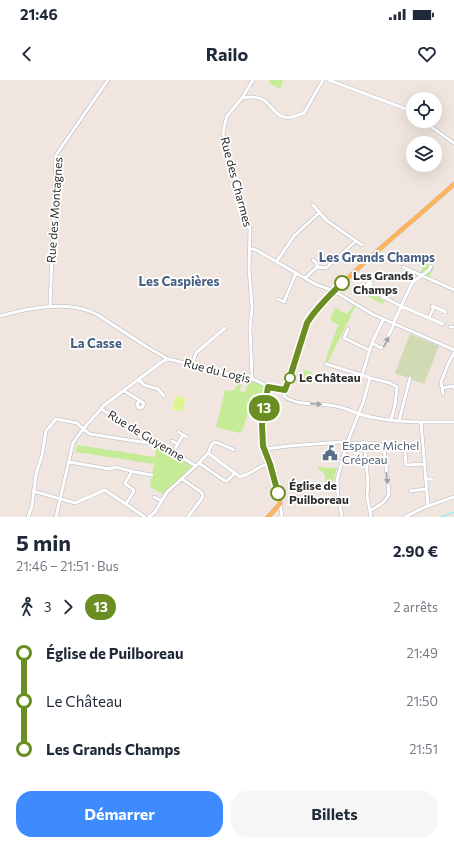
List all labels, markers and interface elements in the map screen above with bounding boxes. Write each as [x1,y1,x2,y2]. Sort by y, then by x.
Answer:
text: 21:46 [20,5,58,23]
icon: back [16,43,38,65]
text: Railo [206,43,248,65]
icon: heart [416,43,438,65]
map controls [406,92,442,172]
button: locate [406,92,442,128]
street label: Rue des Charmes [218,135,256,228]
button: layers [406,136,442,172]
street label: Rue des Montagnes [43,156,65,263]
district label: Les Grands Champs [319,249,435,265]
place label: Les Grands Champs [353,268,414,296]
district label: Les Caspières [139,273,219,289]
marker: Les Grands Champs [334,275,350,291]
district label: La Casse [70,335,122,351]
one-way arrow [383,336,389,347]
street label: Rue du Logis [182,355,252,385]
place label: Le Château [299,370,361,384]
marker: Le Château [284,372,296,384]
line badge: 13 [246,395,282,421]
text: 13 [257,399,271,416]
one-way arrow [310,400,322,407]
street label: Rue de Guyenne [106,407,187,463]
place label: Espace Michel Crépeau [342,438,419,466]
public building icon: Espace Michel Crépeau [321,444,339,462]
one-way arrow [384,472,391,484]
place label: Église de Puilboreau [289,478,349,506]
marker: Église de Puilboreau [270,485,286,501]
text: 5 min [16,529,71,556]
text: 2.90 € [393,542,438,560]
text: 21:46 – 21:51 · Bus [16,558,119,574]
icon: walk [16,596,38,618]
icon: forward [57,596,79,618]
text: 13 [93,598,108,615]
text: 3 [44,599,51,615]
text: 2 arrêts [393,599,438,615]
text: Église de Puilboreau [46,644,184,662]
text: 21:49 [406,645,438,661]
text: Le Château [46,692,122,710]
text: 21:50 [406,693,438,709]
text: Les Grands Champs [46,740,180,758]
text: 21:51 [409,741,438,757]
button: Démarrer [16,791,223,837]
button: Billets [231,791,438,837]

